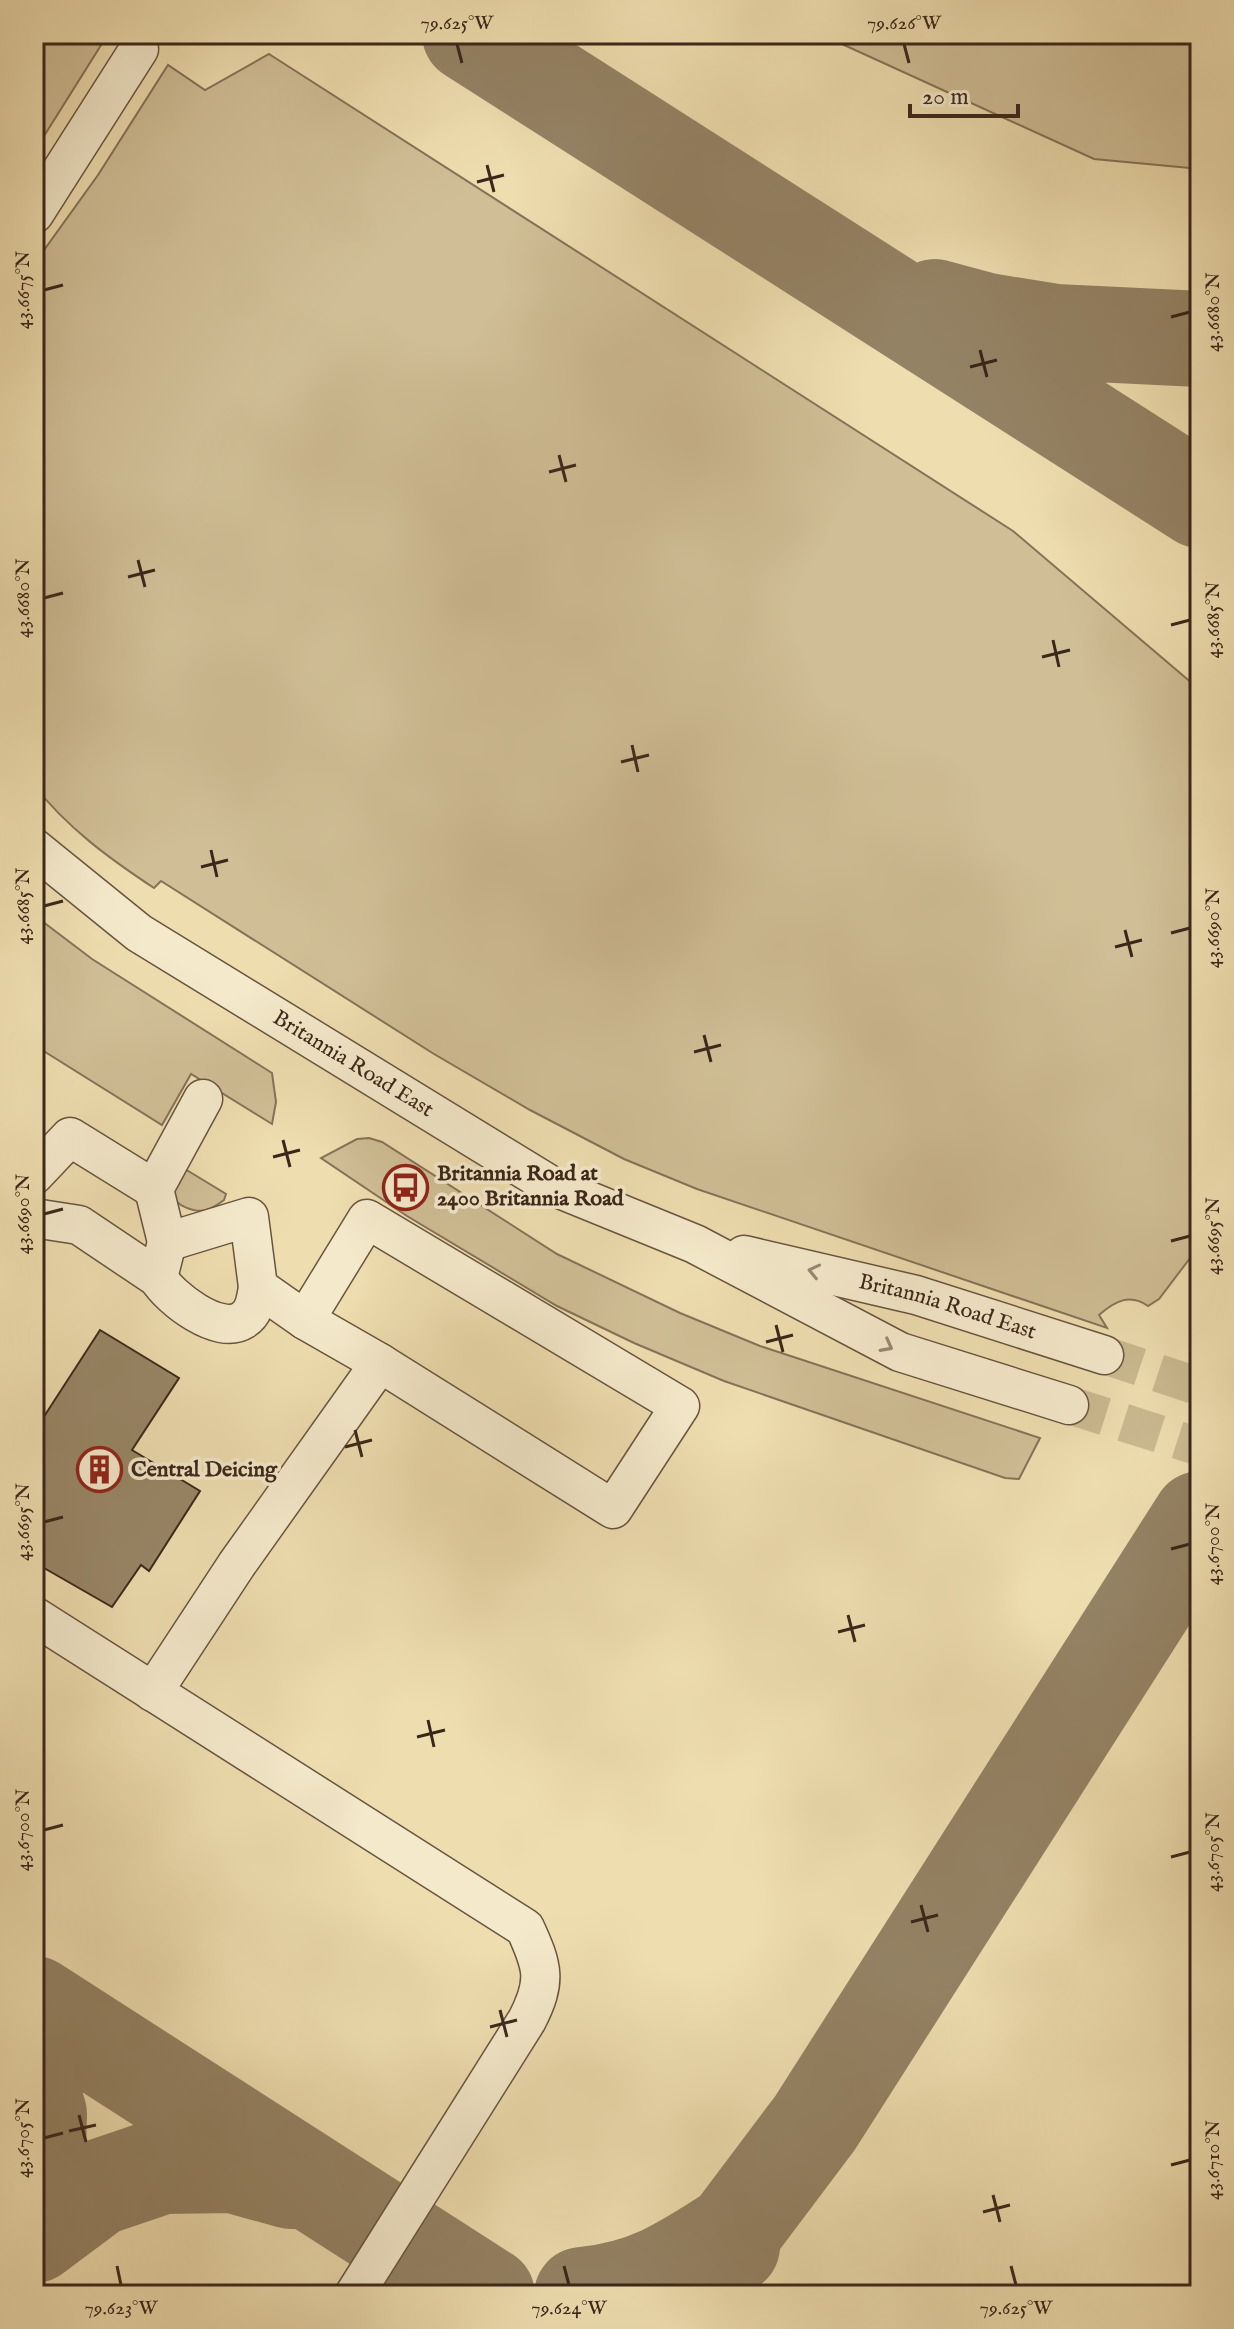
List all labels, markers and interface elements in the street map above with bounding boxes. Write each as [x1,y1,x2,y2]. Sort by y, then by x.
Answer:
text: 79.625°W [421,11,494,36]
text: 79.626°W [867,11,942,36]
scale bar [910,68,1018,118]
text: 20 m [922,82,969,113]
text: 43.6675°N [11,251,36,329]
text: 43.6680°N [1201,272,1226,352]
text: 43.6680°N [11,558,36,638]
text: 43.6685°N [1201,581,1226,659]
text: 43.6685°N [11,867,36,945]
text: 43.6690°N [1201,888,1226,968]
street label: Britannia Road East [267,1004,439,1124]
place label: Britannia Road at 2400 Britannia Road [437,1160,625,1213]
bus stop icon: Britannia Road at 2400 Britannia Road [382,1163,430,1211]
text: 43.6690°N [11,1174,36,1254]
text: 43.6695°N [1201,1197,1226,1275]
one-way arrow [807,1263,821,1280]
street label: Britannia Road East [856,1268,1040,1347]
one-way arrow [879,1336,894,1351]
building icon: Central Deicing [76,1446,124,1494]
place label: Central Deicing [131,1456,278,1484]
text: 43.6695°N [11,1483,36,1561]
text: 43.6700°N [1201,1503,1226,1585]
text: 43.6700°N [11,1789,36,1871]
text: 43.6705°N [1201,1812,1226,1892]
text: 43.6705°N [11,2098,36,2178]
text: 43.6710°N [1201,2120,1226,2200]
text: 79.623°W [84,2296,158,2321]
text: 79.624°W [531,2296,608,2321]
text: 79.625°W [980,2296,1053,2321]

